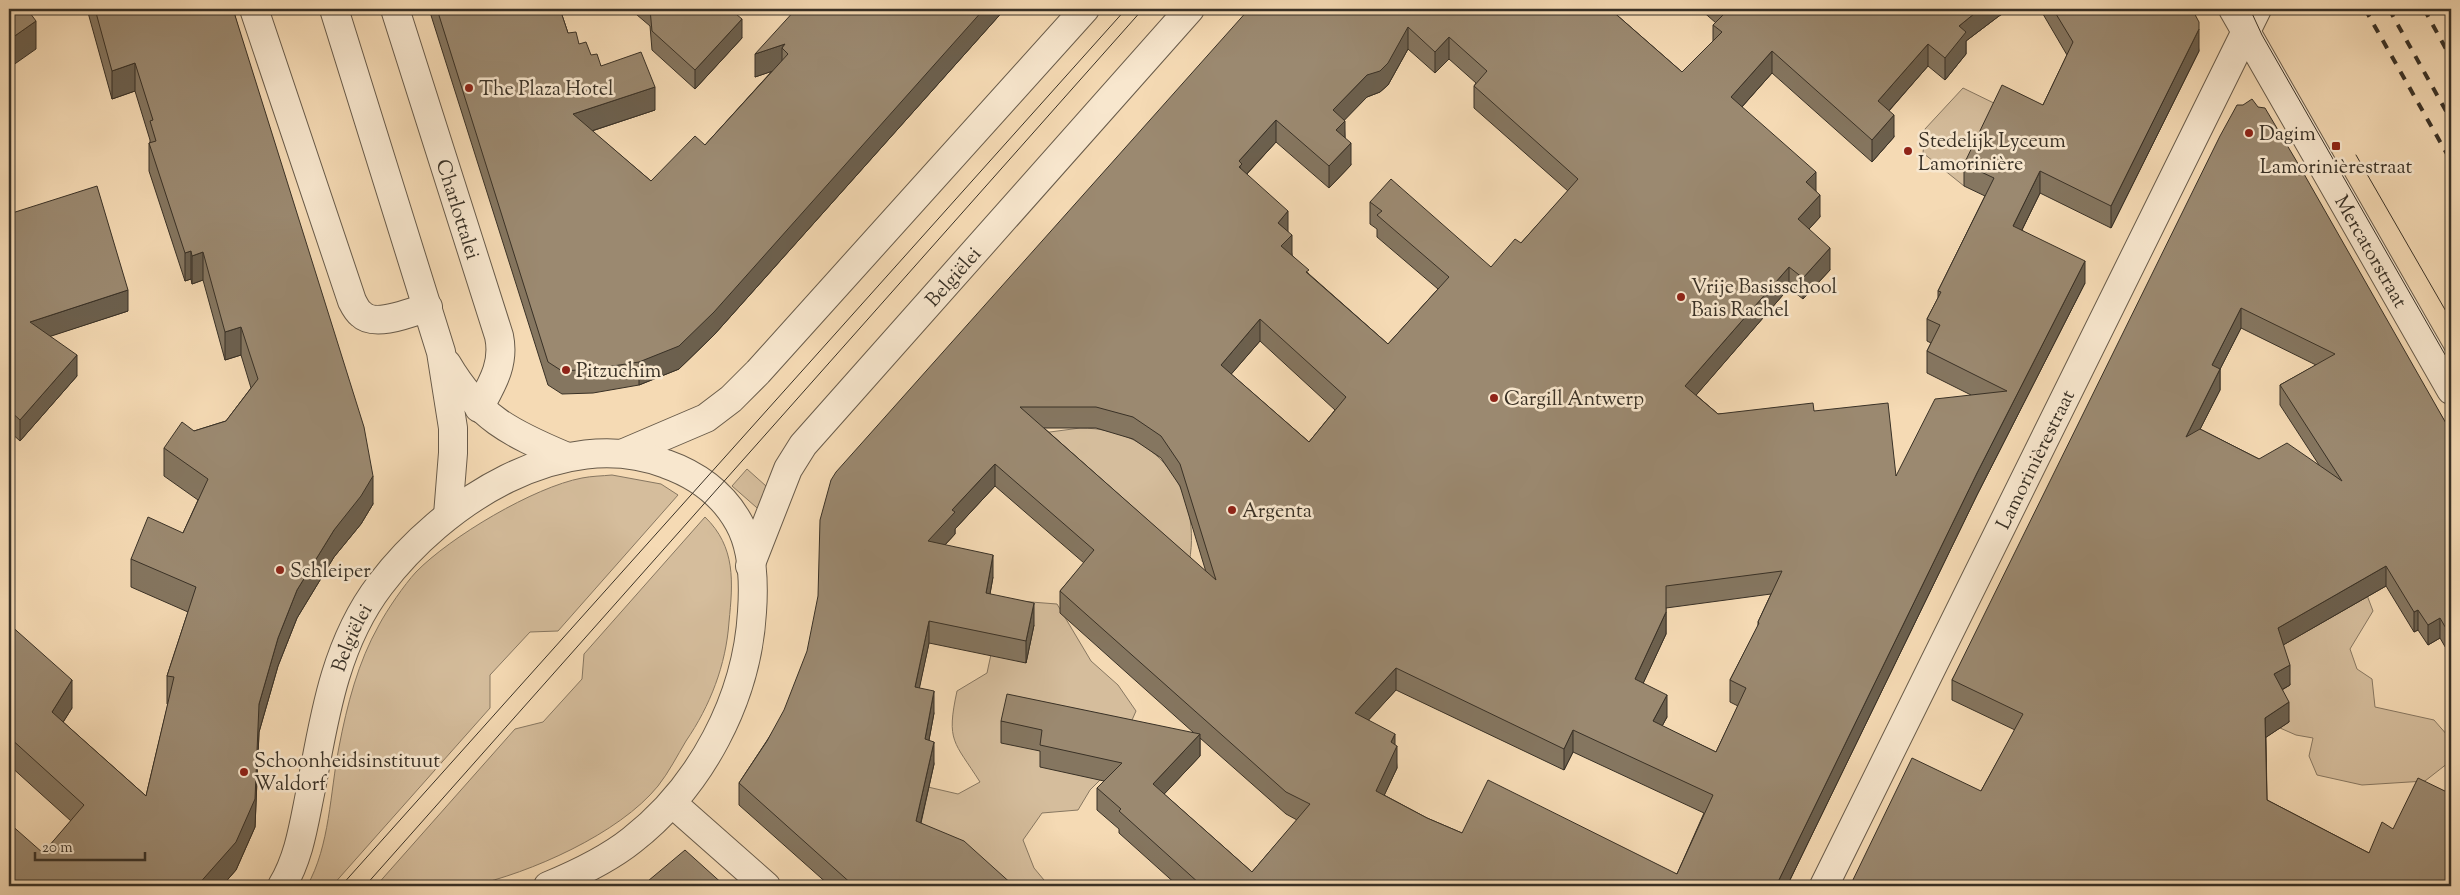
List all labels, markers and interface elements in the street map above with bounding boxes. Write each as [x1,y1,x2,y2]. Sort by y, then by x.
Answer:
place label: The Plaza Hotel [479,76,614,105]
marker: The Plaza Hotel [463,82,475,94]
place label: Dagim [2259,121,2316,150]
marker: Dagim [2243,127,2255,139]
place label: Stedelijk Lyceum Lamorinière [1918,128,2066,180]
marker: Lamorinièrestraat [2330,140,2342,152]
marker: Stedelijk Lyceum Lamorinière [1902,145,1914,157]
place label: Lamorinièrestraat [2260,154,2412,183]
street label: Charlottalei [427,156,486,264]
street label: Mercatorstraat [2326,191,2413,314]
street label: Belgiëlei [920,241,990,315]
place label: Vrije Basisschool Bais Rachel [1691,274,1838,326]
marker: Vrije Basisschool Bais Rachel [1675,291,1687,303]
place label: Pitzuchim [576,358,662,387]
marker: Pitzuchim [560,364,572,376]
street label: Lamorinièrestraat [1990,385,2084,535]
place label: Cargill Antwerp [1504,386,1644,415]
marker: Cargill Antwerp [1488,392,1500,404]
place label: Argenta [1242,498,1312,527]
marker: Argenta [1226,504,1238,516]
place label: Schleiper [290,558,371,587]
marker: Schleiper [274,564,286,576]
street label: Belgiëlei [326,599,381,676]
place label: Schoonheidsinstituut Waldorf [254,748,440,800]
marker: Schoonheidsinstituut Waldorf [238,766,250,778]
scale bar [35,830,145,862]
text: 20 m [42,838,73,859]

